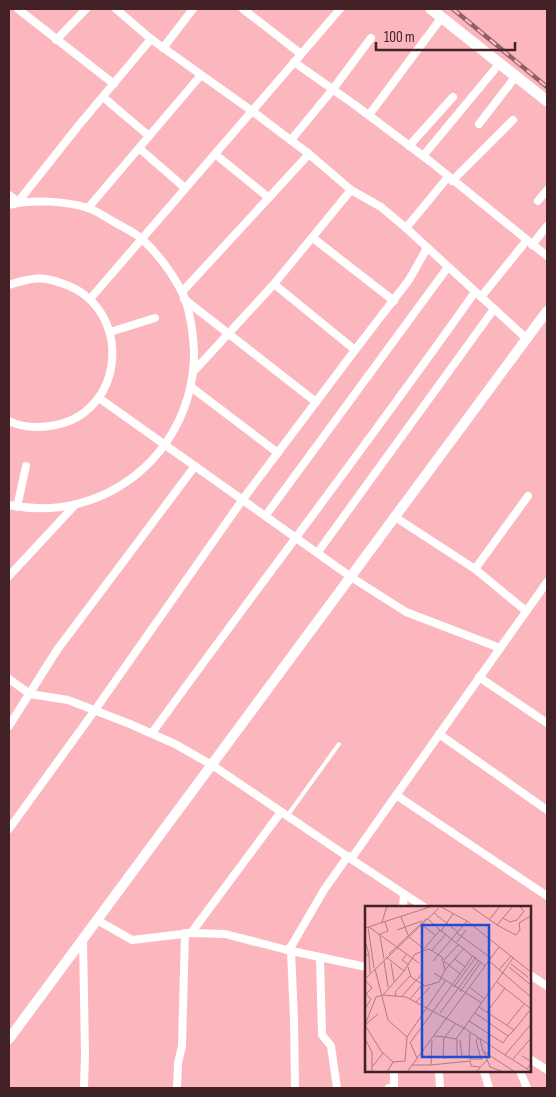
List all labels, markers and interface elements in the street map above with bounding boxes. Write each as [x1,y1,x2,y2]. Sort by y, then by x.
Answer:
scale bar [376,20,515,52]
text: 100 m [384,28,415,47]
inset map [365,906,531,1072]

